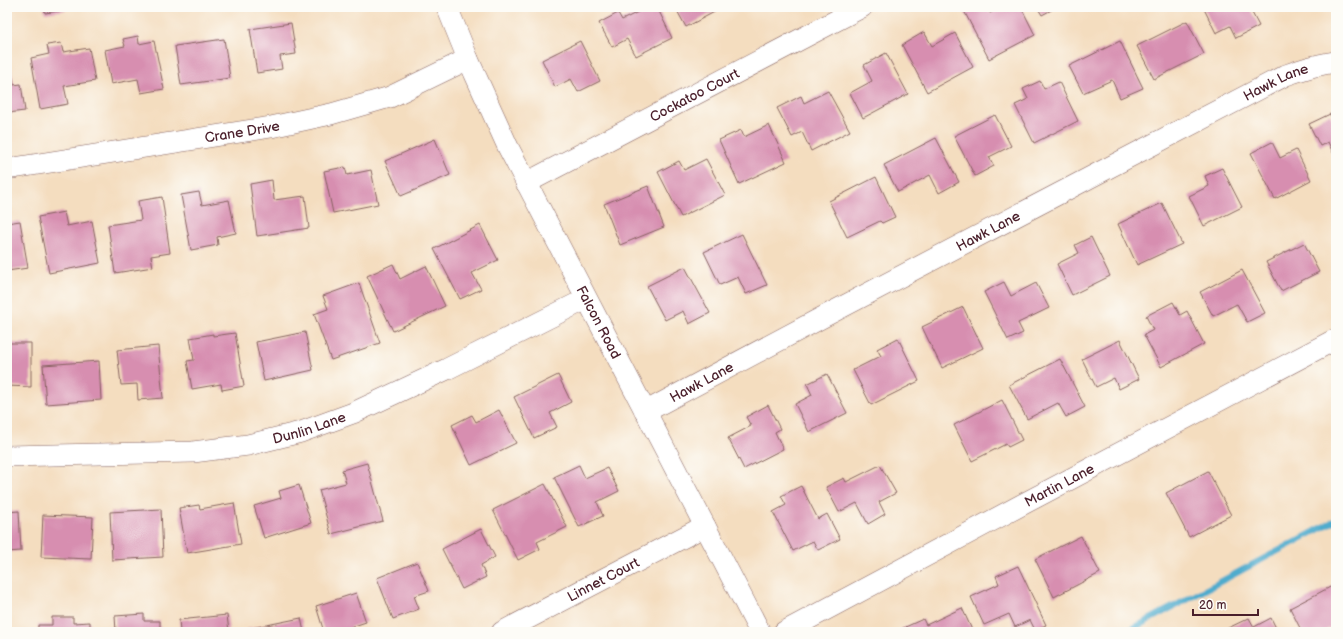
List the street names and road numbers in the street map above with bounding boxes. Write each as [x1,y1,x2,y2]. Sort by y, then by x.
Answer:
street label: Hawk Lane [1240,60,1310,105]
street label: Cockatoo Court [647,65,743,126]
street label: Crane Drive [203,117,281,146]
street label: Hawk Lane [953,207,1023,255]
street label: Falcon Road [573,283,624,362]
street label: Hawk Lane [667,358,737,406]
street label: Dunlin Lane [271,408,348,448]
street label: Martin Lane [1022,460,1097,511]
street label: Linnet Court [564,554,643,605]

